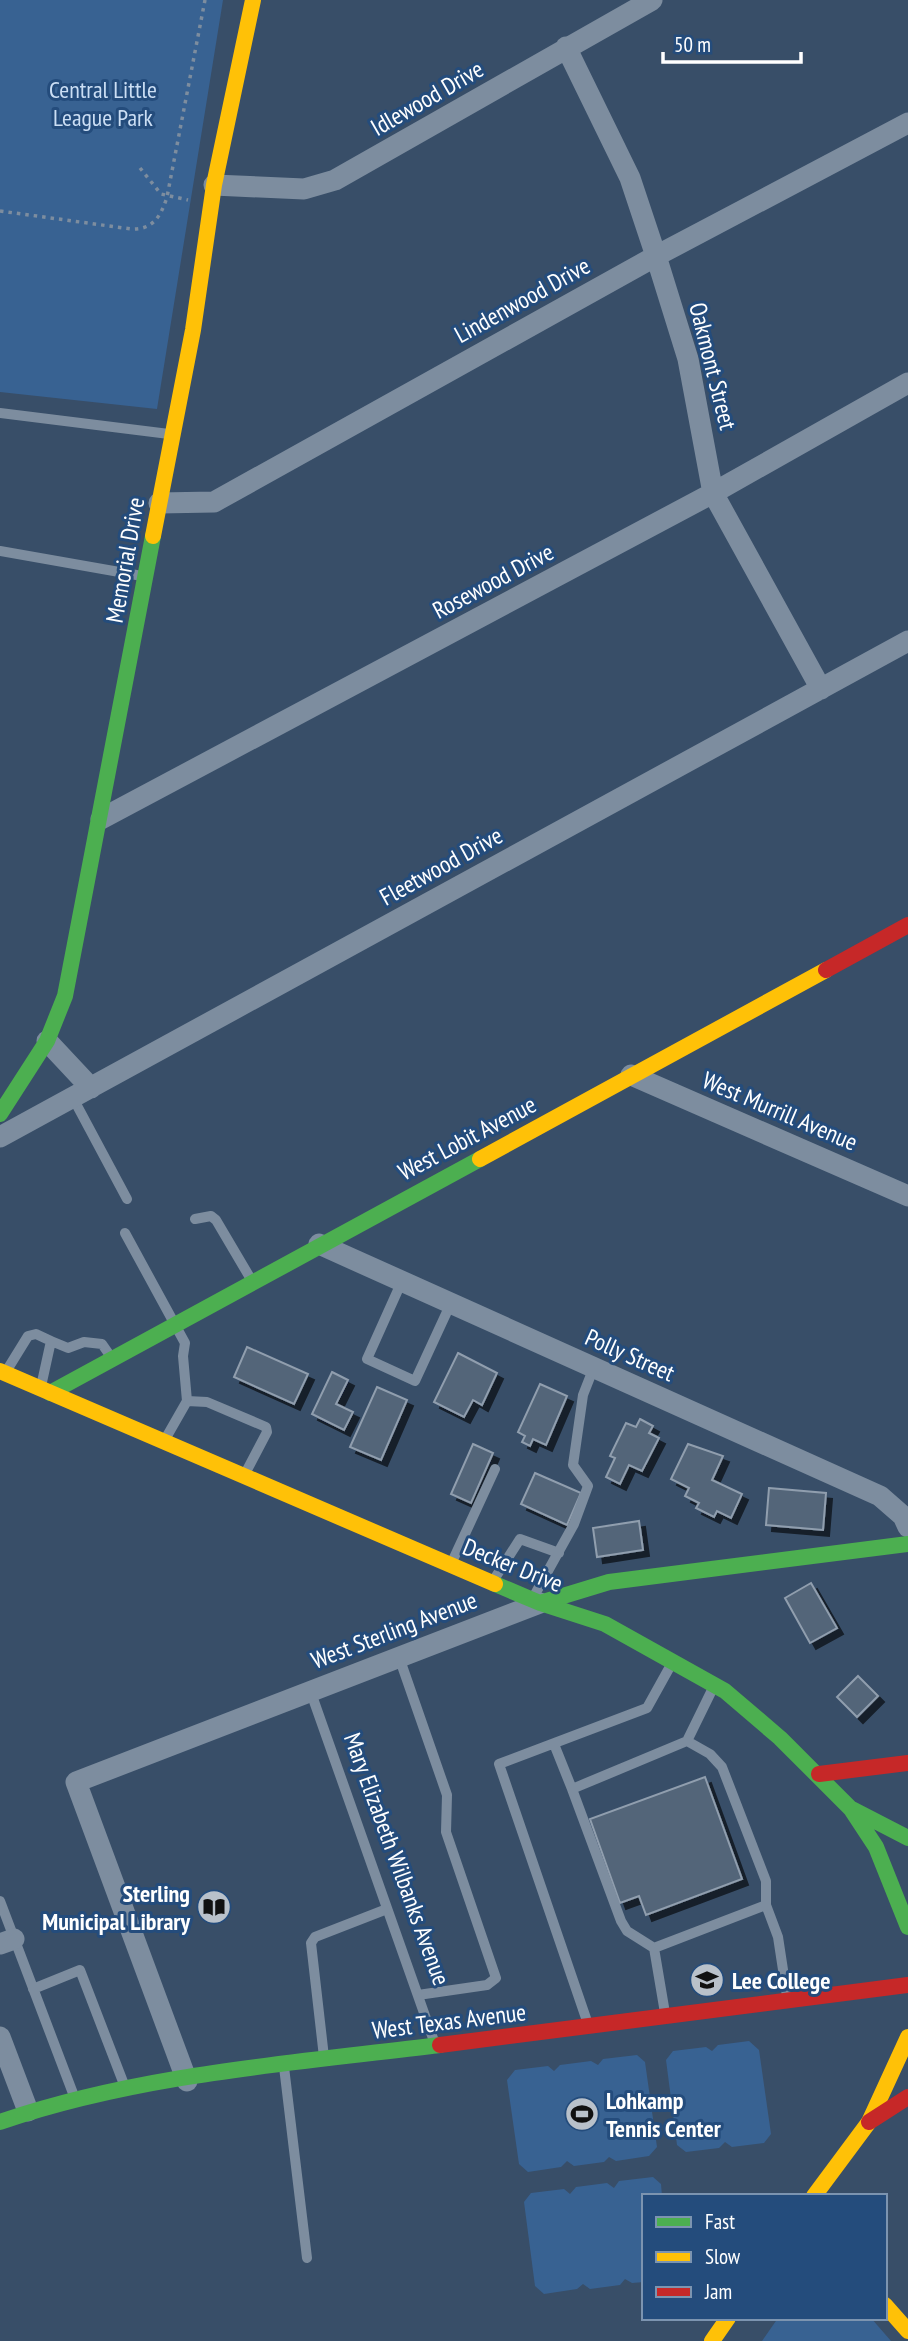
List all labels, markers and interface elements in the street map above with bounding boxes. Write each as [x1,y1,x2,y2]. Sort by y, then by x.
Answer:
scale bar [663,21,801,65]
text: 50 m [674,31,711,58]
street label: Idlewood Drive [365,53,489,143]
park label: Central Little League Park [49,74,157,133]
street label: Lindenwood Drive [449,250,595,350]
street label: Oakmont Street [682,299,744,433]
street label: Memorial Drive [99,495,151,625]
street label: Rosewood Drive [427,536,559,626]
street label: Fleetwood Drive [374,820,508,912]
street label: West Murrill Avenue [698,1064,862,1158]
street label: West Lobit Avenue [393,1089,541,1187]
street label: Polly Street [580,1322,680,1389]
street label: Decker Drive [458,1531,568,1599]
street label: West Sterling Avenue [307,1584,481,1676]
street label: Mary Elizabeth Wilbanks Avenue [337,1729,457,1989]
place label: Sterling Municipal Library [42,1878,190,1937]
library icon: Sterling Municipal Library [195,1888,233,1926]
school or university icon: Lee College [688,1961,726,1999]
place label: Lee College [732,1965,831,1996]
street label: West Texas Avenue [370,1996,528,2046]
place label: Lohkamp Tennis Center [606,2085,722,2144]
sports icon: Lohkamp Tennis Center [563,2095,601,2133]
legend [642,2194,887,2320]
text: Fast [705,2208,735,2235]
text: Slow [705,2243,741,2270]
text: Jam [704,2278,732,2305]

